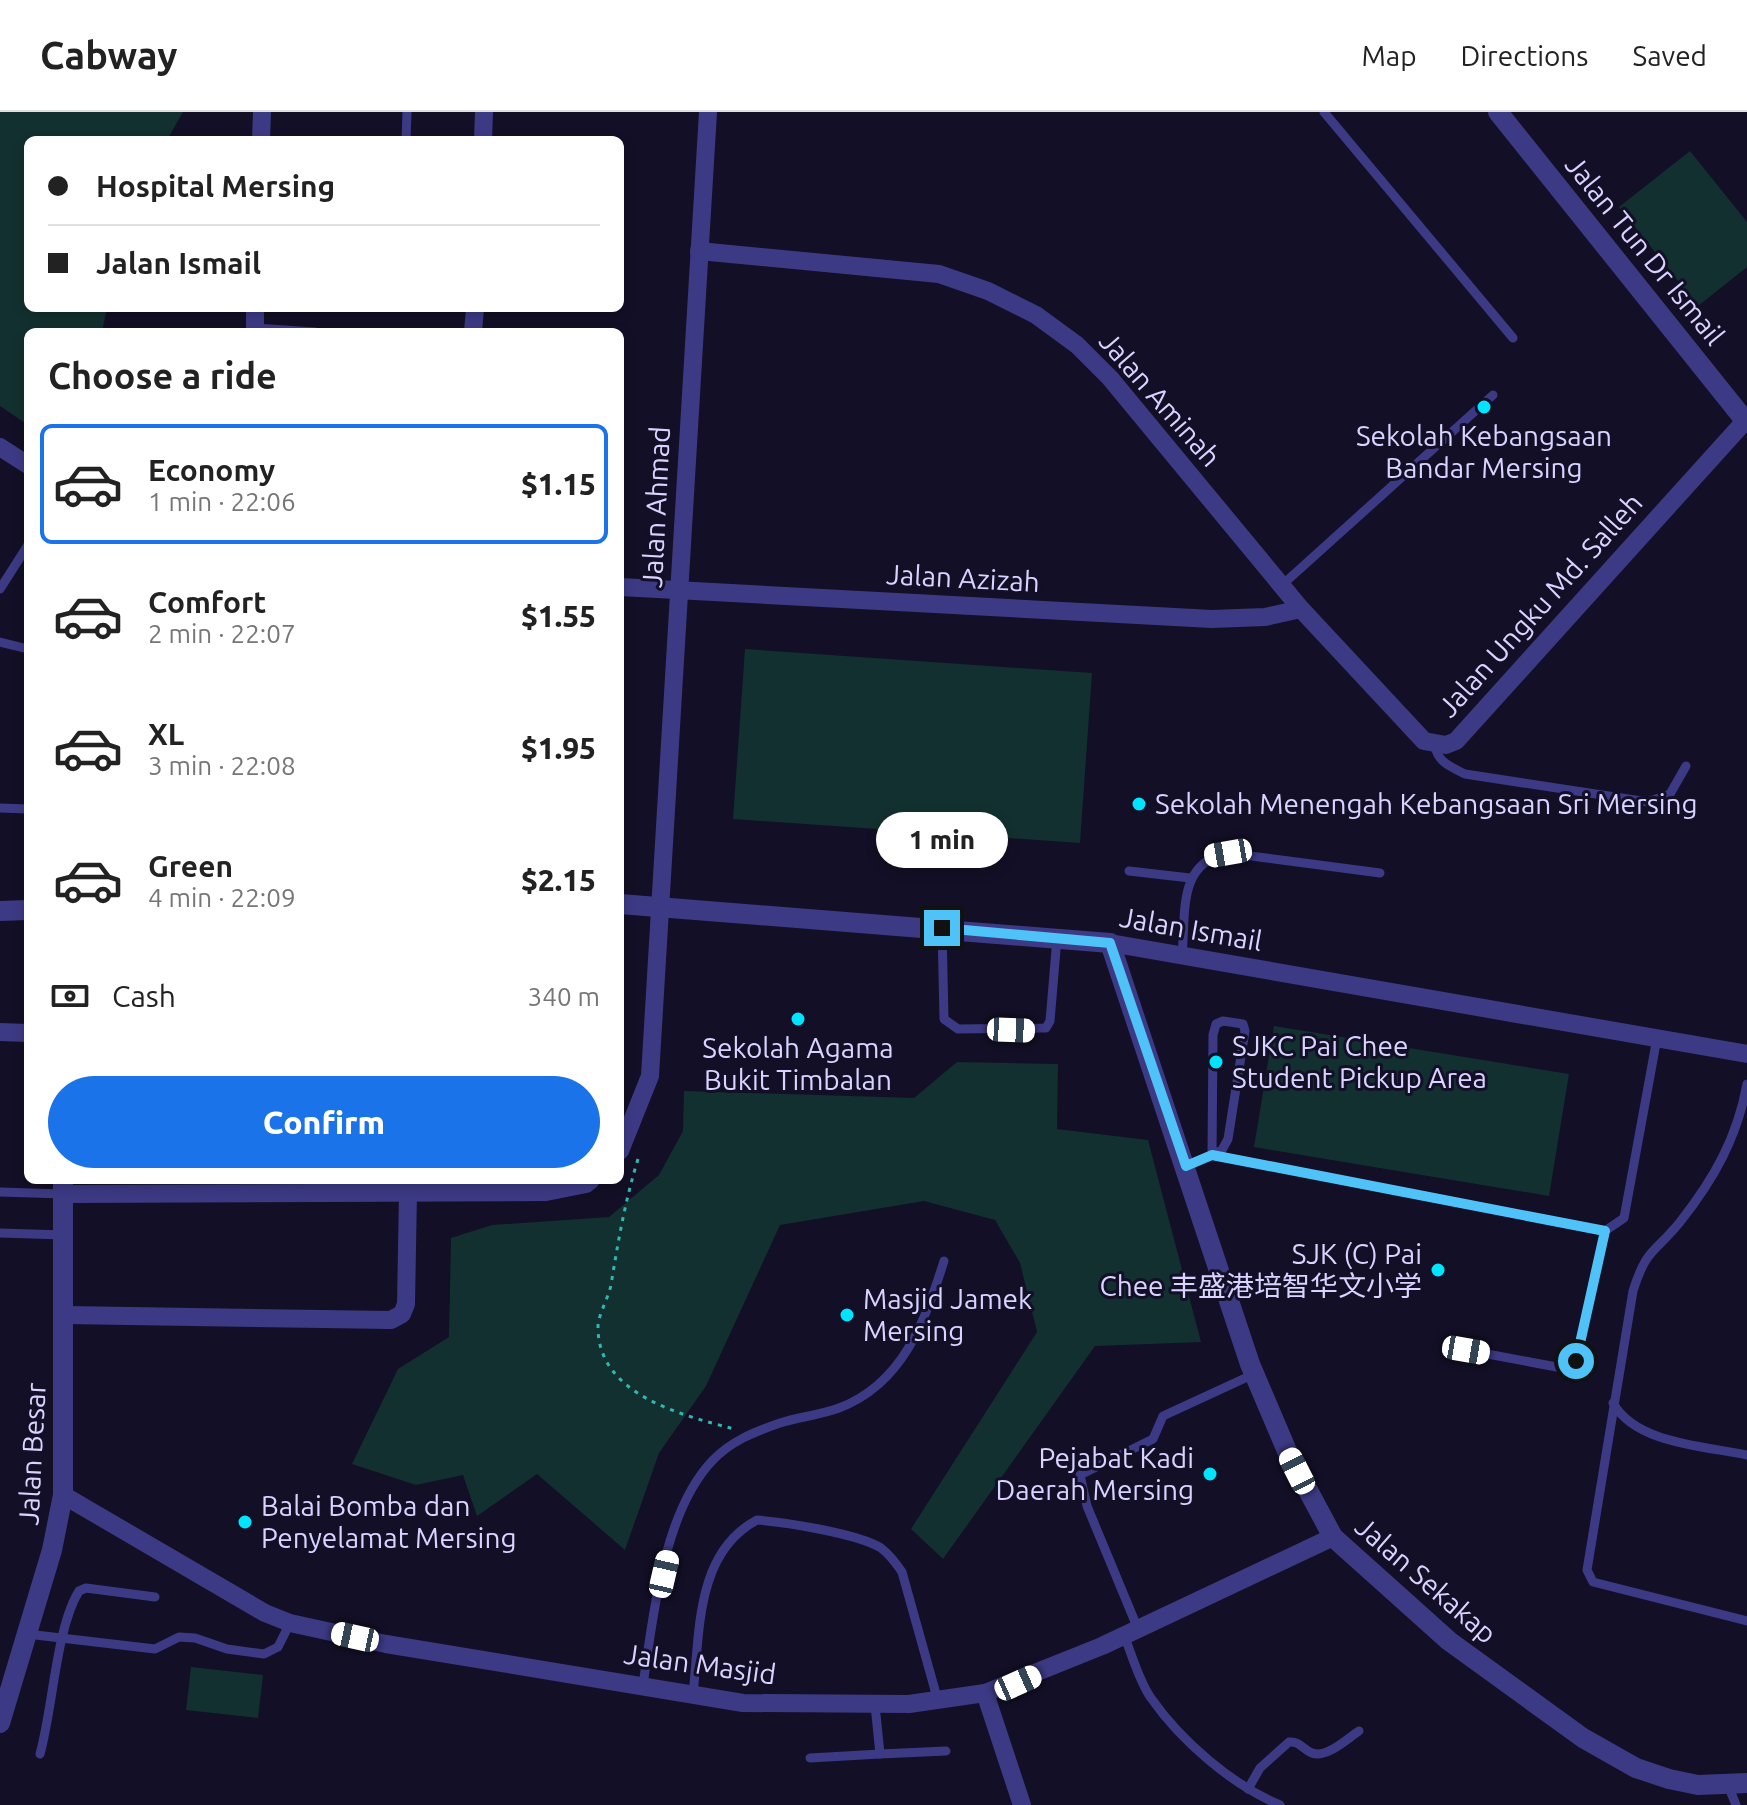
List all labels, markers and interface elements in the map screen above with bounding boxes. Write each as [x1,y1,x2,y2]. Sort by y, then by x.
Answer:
text: Cabway [40,34,177,76]
text: Map [1361,40,1417,71]
text: Directions [1461,40,1588,71]
text: Saved [1632,40,1707,71]
street label: Jalan Tun Dr Ismail [1560,149,1731,350]
text: Hospital Mersing [96,169,335,203]
text: Jalan Ismail [96,246,261,280]
street label: Jalan Aminah [1094,325,1227,472]
text: Choose a ride [48,355,277,396]
marker: Sekolah Kebangsaan Bandar Mersing [1475,398,1493,416]
place label: Sekolah Kebangsaan Bandar Mersing [1356,420,1612,483]
street label: Jalan Ahmad [636,426,675,588]
icon: car [52,448,124,520]
text: Economy [148,453,275,487]
text: $1.15 [521,467,596,501]
text: 1 min · 22:06 [148,487,296,516]
street label: Jalan Ungku Md. Salleh [1431,487,1648,723]
street label: Jalan Azizah [885,558,1041,597]
icon: car [52,580,124,652]
text: Comfort [148,585,266,619]
text: $1.55 [521,599,596,633]
text: 2 min · 22:07 [148,619,296,648]
icon: car [52,712,124,784]
text: XL [148,717,184,751]
text: $1.95 [521,731,596,765]
text: 3 min · 22:08 [148,751,296,780]
place label: Sekolah Menengah Kebangsaan Sri Mersing [1155,788,1698,819]
marker: Sekolah Menengah Kebangsaan Sri Mersing [1130,795,1148,813]
callout: 1 min [876,812,1008,868]
text: 1 min [909,825,975,854]
car [1202,837,1254,869]
icon: car [52,844,124,916]
text: Green [148,849,233,883]
text: $2.15 [521,863,596,897]
text: 4 min · 22:09 [148,883,296,912]
street label: Jalan Ismail [1117,901,1265,956]
route end [924,910,960,946]
icon: cash [48,974,92,1018]
text: Cash [112,979,176,1013]
text: 340 m [528,982,600,1011]
marker: Sekolah Agama Bukit Timbalan [789,1010,807,1028]
car [987,1017,1035,1043]
place label: SJKC Pai Chee Student Pickup Area [1232,1030,1487,1093]
place label: Sekolah Agama Bukit Timbalan [702,1032,894,1095]
marker: SJKC Pai Chee Student Pickup Area [1207,1053,1225,1071]
button: Confirm [48,1076,600,1168]
place label: SJK (C) Pai Chee 丰盛港培智华文小学 [1100,1238,1422,1301]
marker: SJK (C) Pai Chee 丰盛港培智华文小学 [1429,1261,1447,1279]
place label: Masjid Jamek Mersing [863,1283,1032,1346]
marker: Masjid Jamek Mersing [838,1306,856,1324]
car [1440,1334,1492,1366]
route start [1558,1343,1594,1379]
street label: Jalan Besar [12,1382,51,1526]
place label: Pejabat Kadi Daerah Mersing [996,1442,1194,1505]
car [1275,1444,1319,1498]
marker: Pejabat Kadi Daerah Mersing [1201,1465,1219,1483]
place label: Balai Bomba dan Penyelamat Mersing [261,1490,517,1553]
street label: Jalan Sekakap [1350,1510,1503,1649]
marker: Balai Bomba dan Penyelamat Mersing [236,1513,254,1531]
car [647,1548,681,1600]
car [329,1620,381,1654]
street label: Jalan Masjid [622,1637,778,1690]
car [991,1662,1045,1704]

